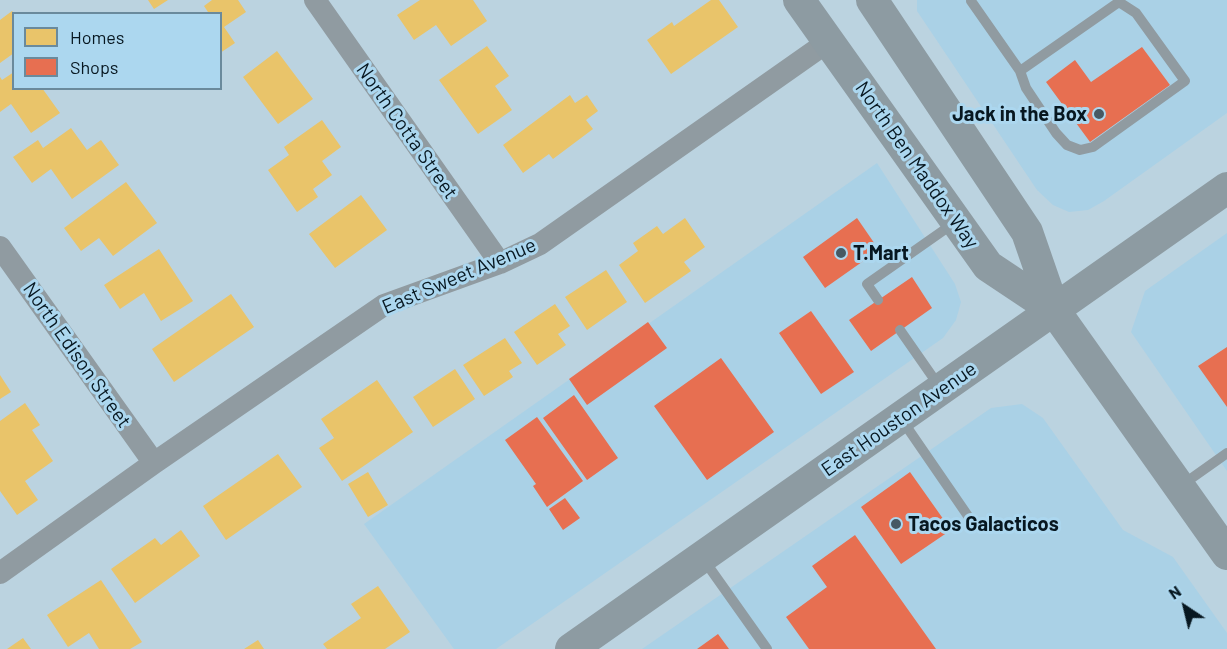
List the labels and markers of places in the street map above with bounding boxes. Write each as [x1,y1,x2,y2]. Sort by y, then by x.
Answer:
place label: Jack in the Box [952,102,1087,126]
marker: Jack in the Box [1092,107,1106,121]
place label: T.Mart [853,241,909,265]
marker: T.Mart [834,246,848,260]
place label: Tacos Galacticos [908,512,1059,536]
marker: Tacos Galacticos [889,517,903,531]

